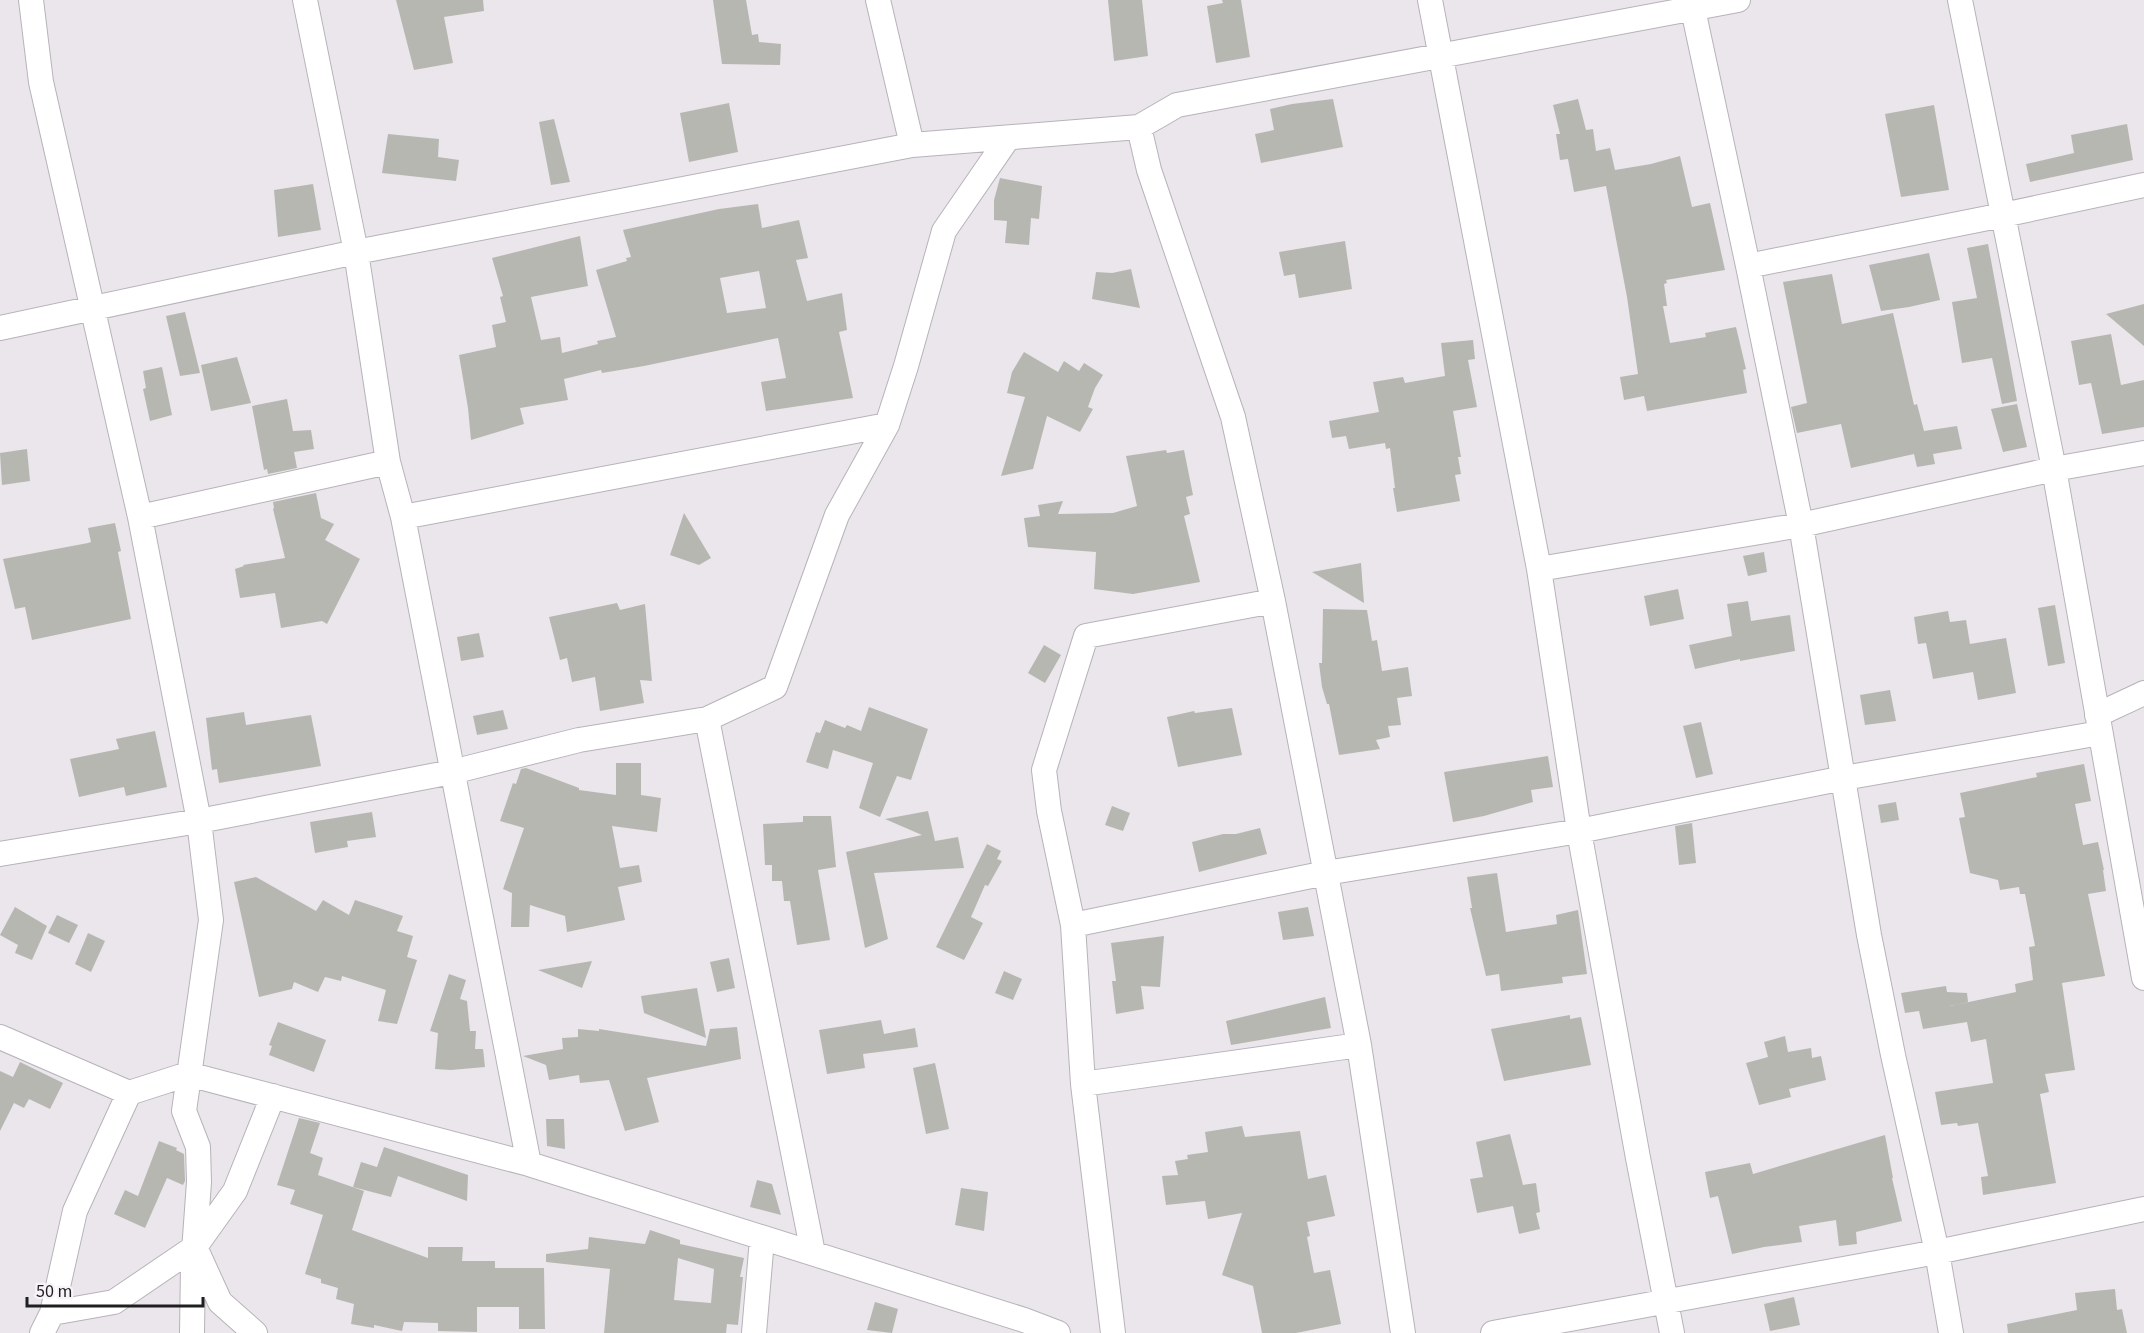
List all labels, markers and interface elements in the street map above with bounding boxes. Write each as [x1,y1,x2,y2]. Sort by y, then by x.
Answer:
scale bar [27,1270,202,1308]
text: 50 m [36,1279,72,1304]

